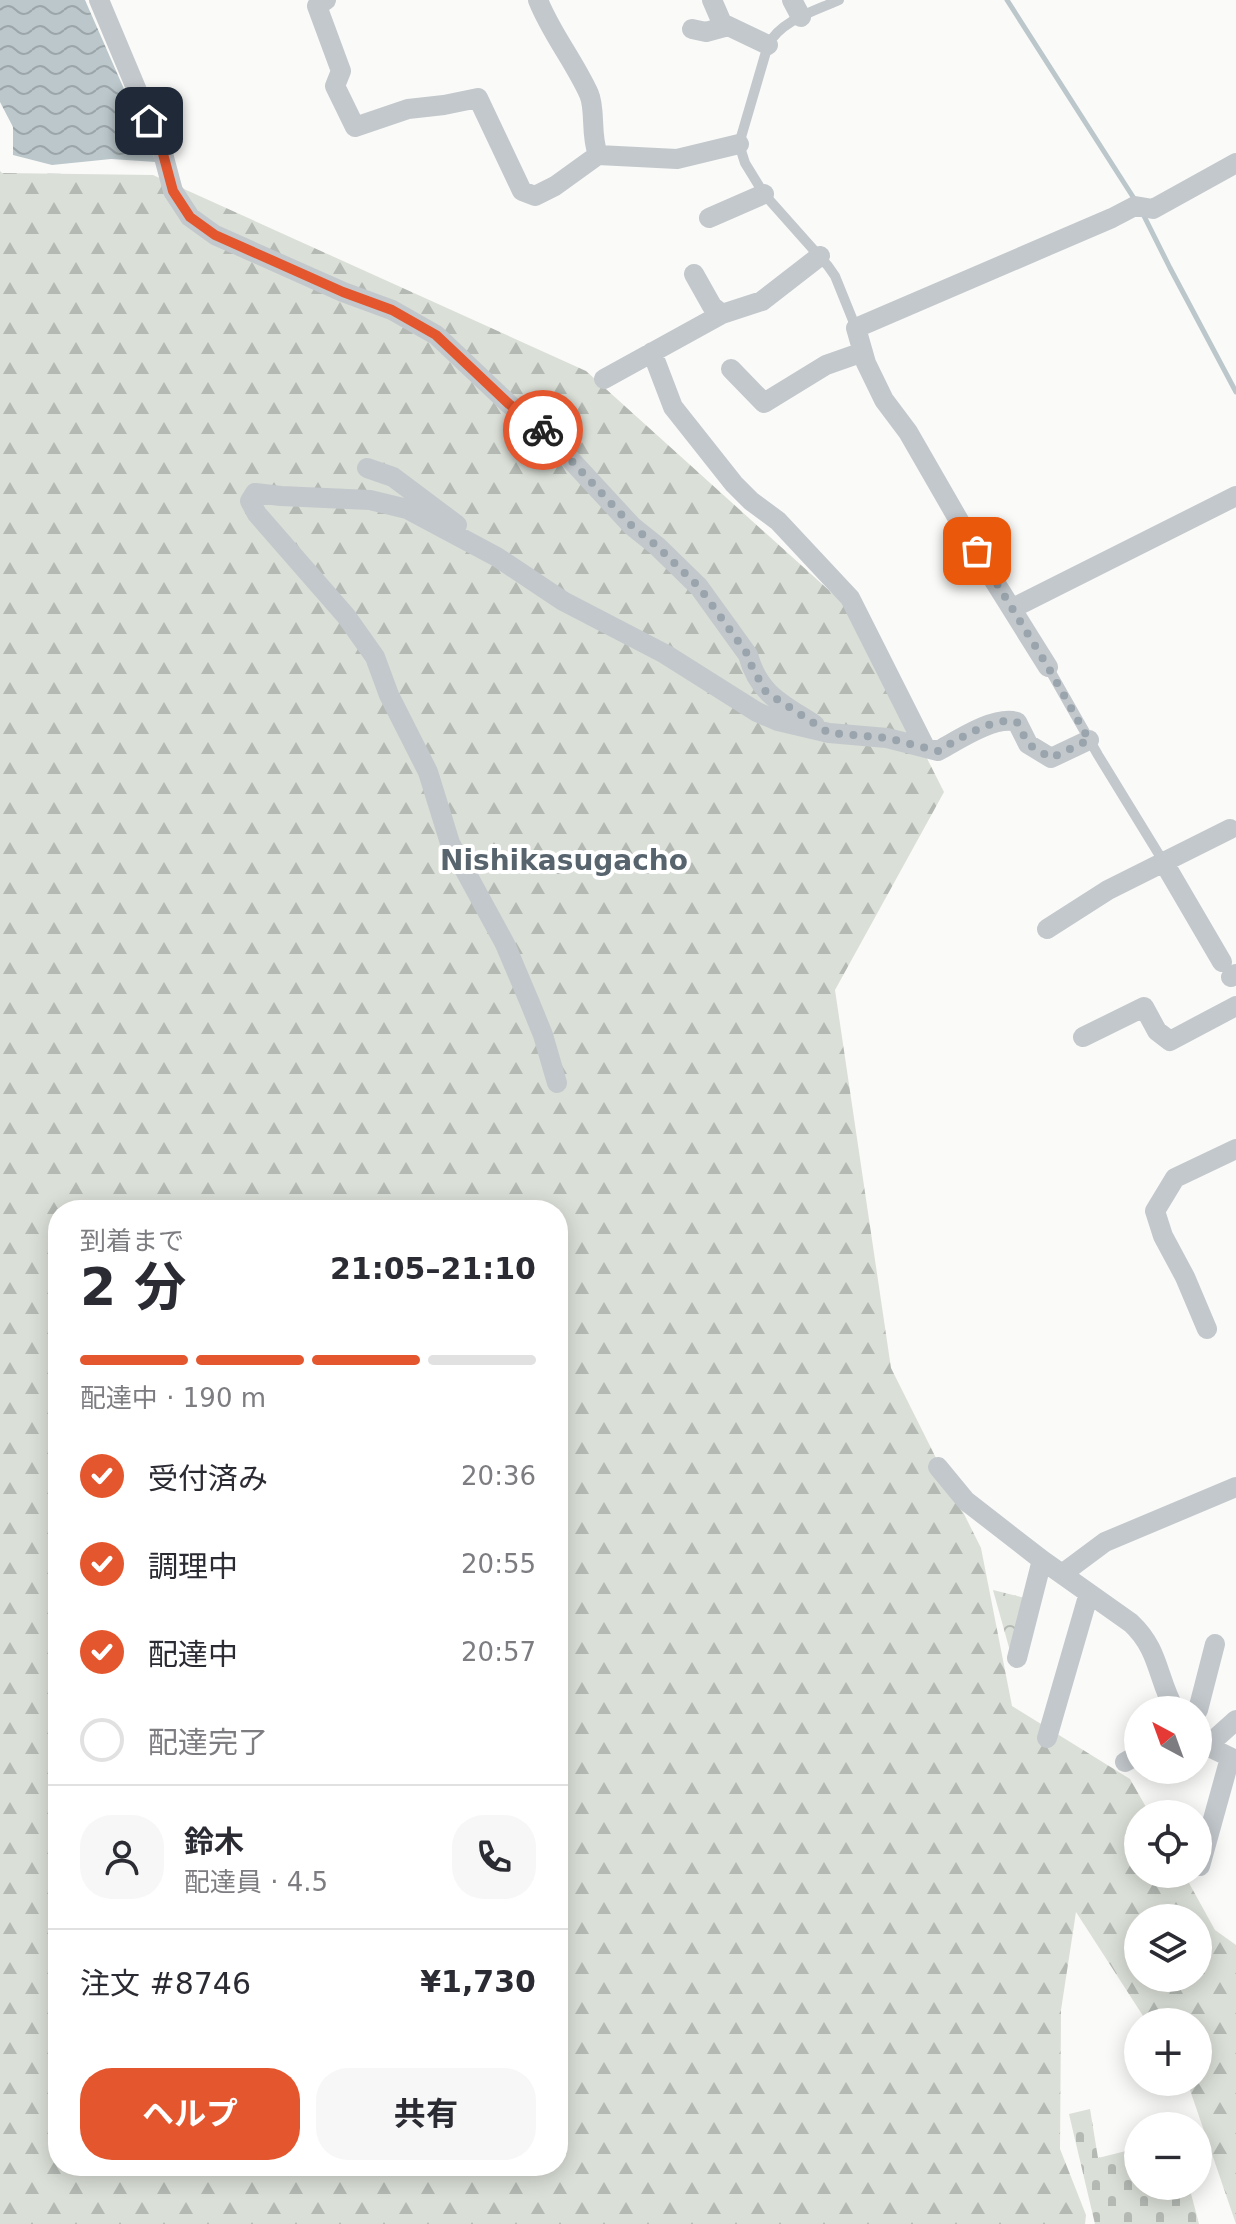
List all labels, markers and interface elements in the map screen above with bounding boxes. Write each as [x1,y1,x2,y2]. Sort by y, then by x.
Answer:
pin [115,87,183,155]
icon: home [127,99,171,143]
courier [503,390,583,470]
icon: bike [521,408,565,452]
pin [943,517,1011,585]
icon: bag [955,529,999,573]
district label: Nishikasugacho [440,844,688,877]
text: 到着まで [80,1226,184,1256]
text: 21:05–21:10 [330,1251,536,1286]
text: 2 分 [80,1257,186,1317]
text: 配達中 · 190 m [80,1383,266,1413]
icon: check [80,1454,124,1498]
text: 受付済み [148,1461,268,1496]
text: 20:36 [461,1461,536,1491]
icon: check [80,1542,124,1586]
text: 調理中 [148,1549,238,1584]
text: 20:55 [461,1549,536,1579]
icon: check [80,1630,124,1674]
text: 配達中 [148,1637,238,1672]
text: 20:57 [461,1637,536,1667]
north arrow [1124,1696,1212,1784]
map controls [1124,1696,1212,2200]
text: 配達完了 [148,1725,268,1760]
button: locate [1124,1800,1212,1888]
button: person [80,1815,164,1899]
button: phone [452,1815,536,1899]
text: 鈴木 [184,1824,244,1859]
text: 配達員 · 4.5 [184,1867,328,1897]
button: layers [1124,1904,1212,1992]
text: ¥1,730 [420,1964,536,1999]
text: 注文 #8746 [80,1966,251,2001]
button: + [1124,2008,1212,2096]
button: ヘルプ [80,2068,300,2160]
button: 共有 [316,2068,536,2160]
button: − [1124,2112,1212,2200]

